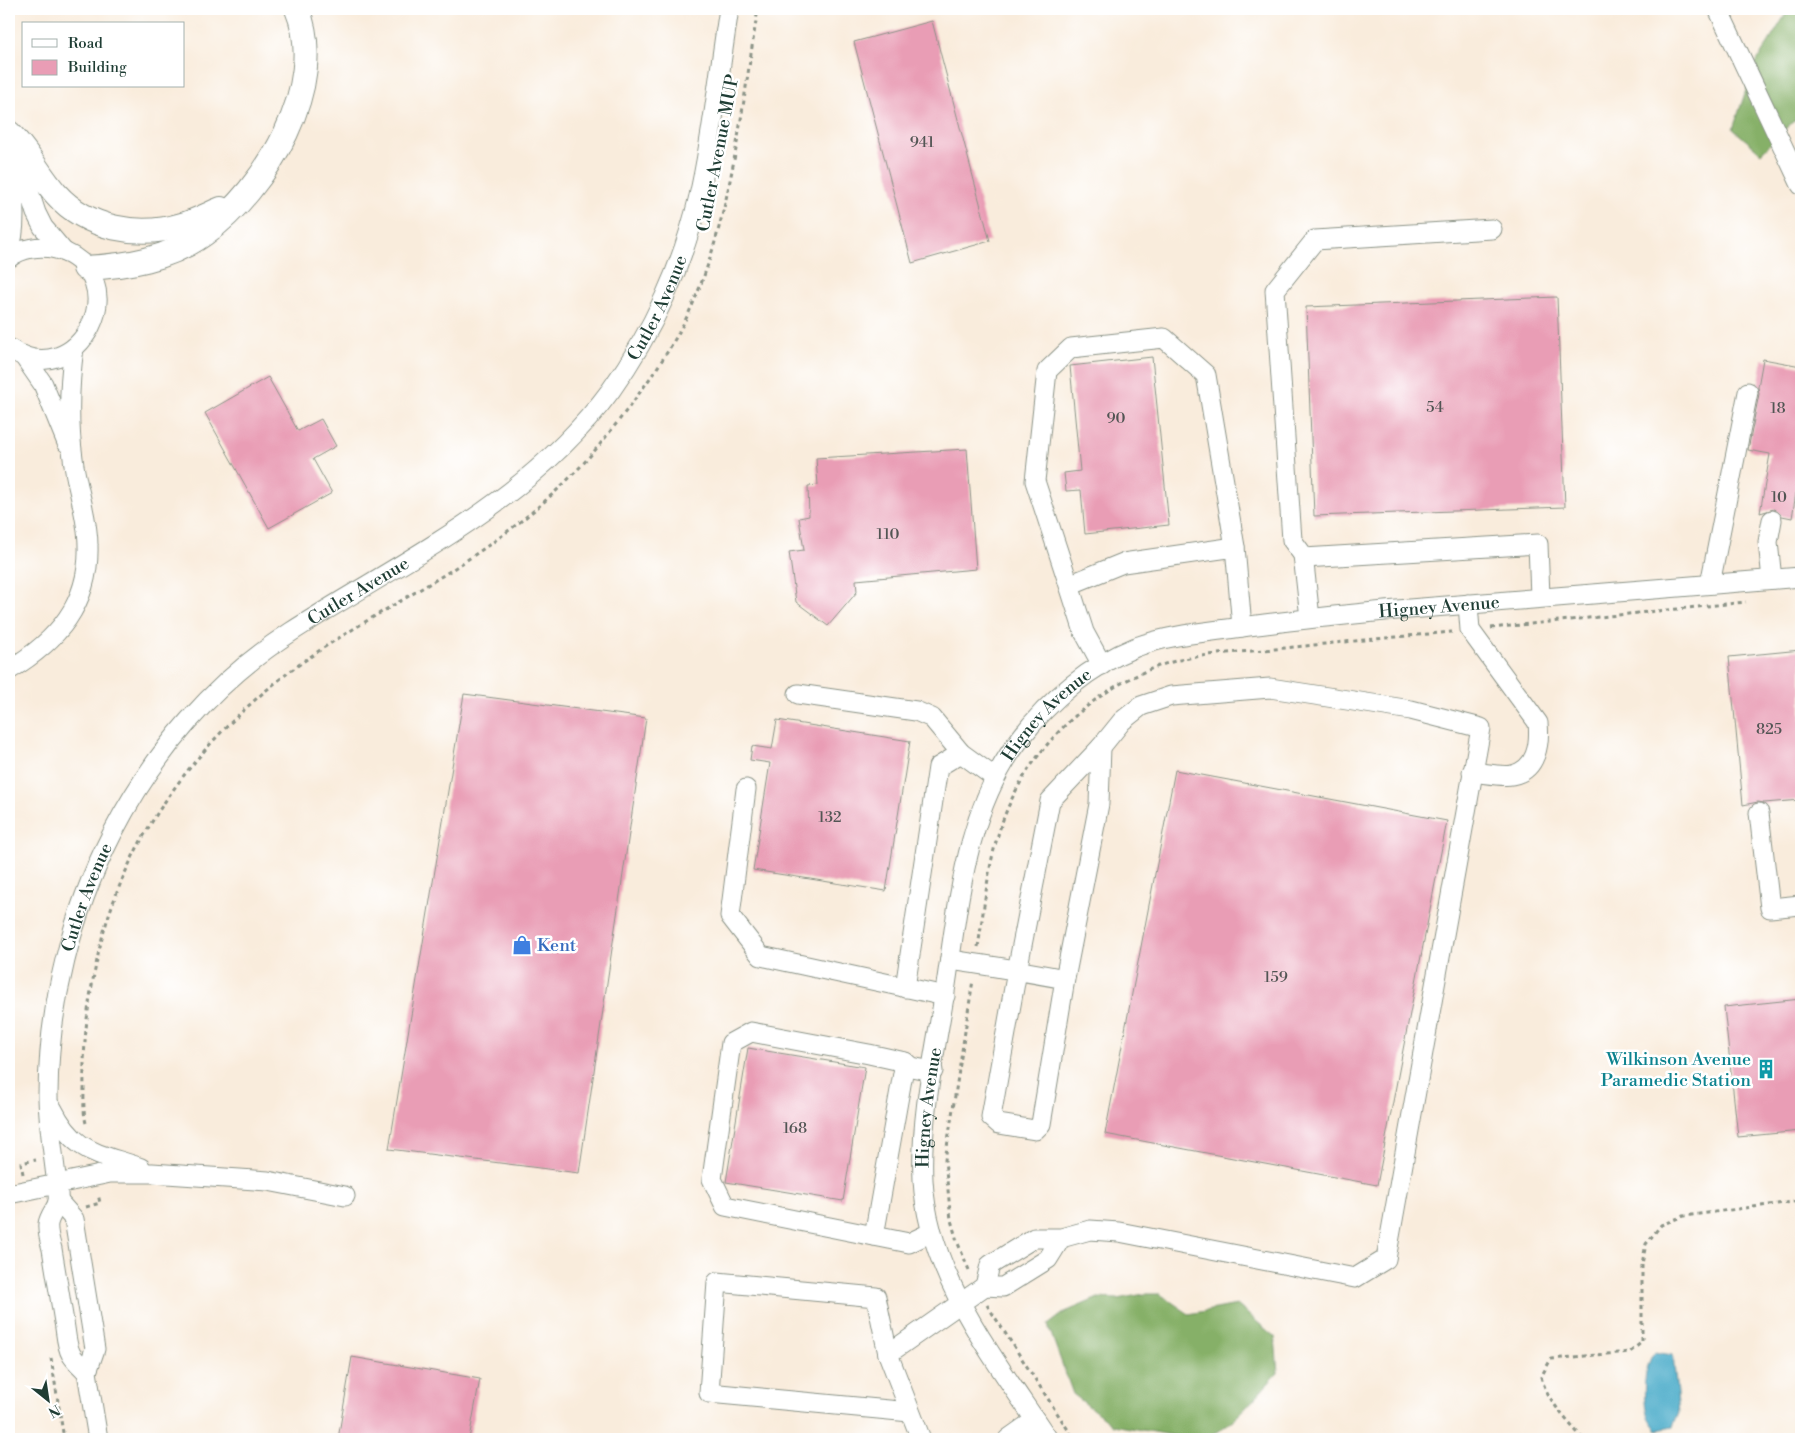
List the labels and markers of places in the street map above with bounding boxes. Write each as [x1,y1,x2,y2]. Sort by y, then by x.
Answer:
shop icon: Kent [511,934,533,956]
place label: Kent [537,934,577,957]
place label: Wilkinson Avenue Paramedic Station [1601,1048,1751,1092]
building icon: Wilkinson Avenue Paramedic Station [1755,1058,1777,1080]

